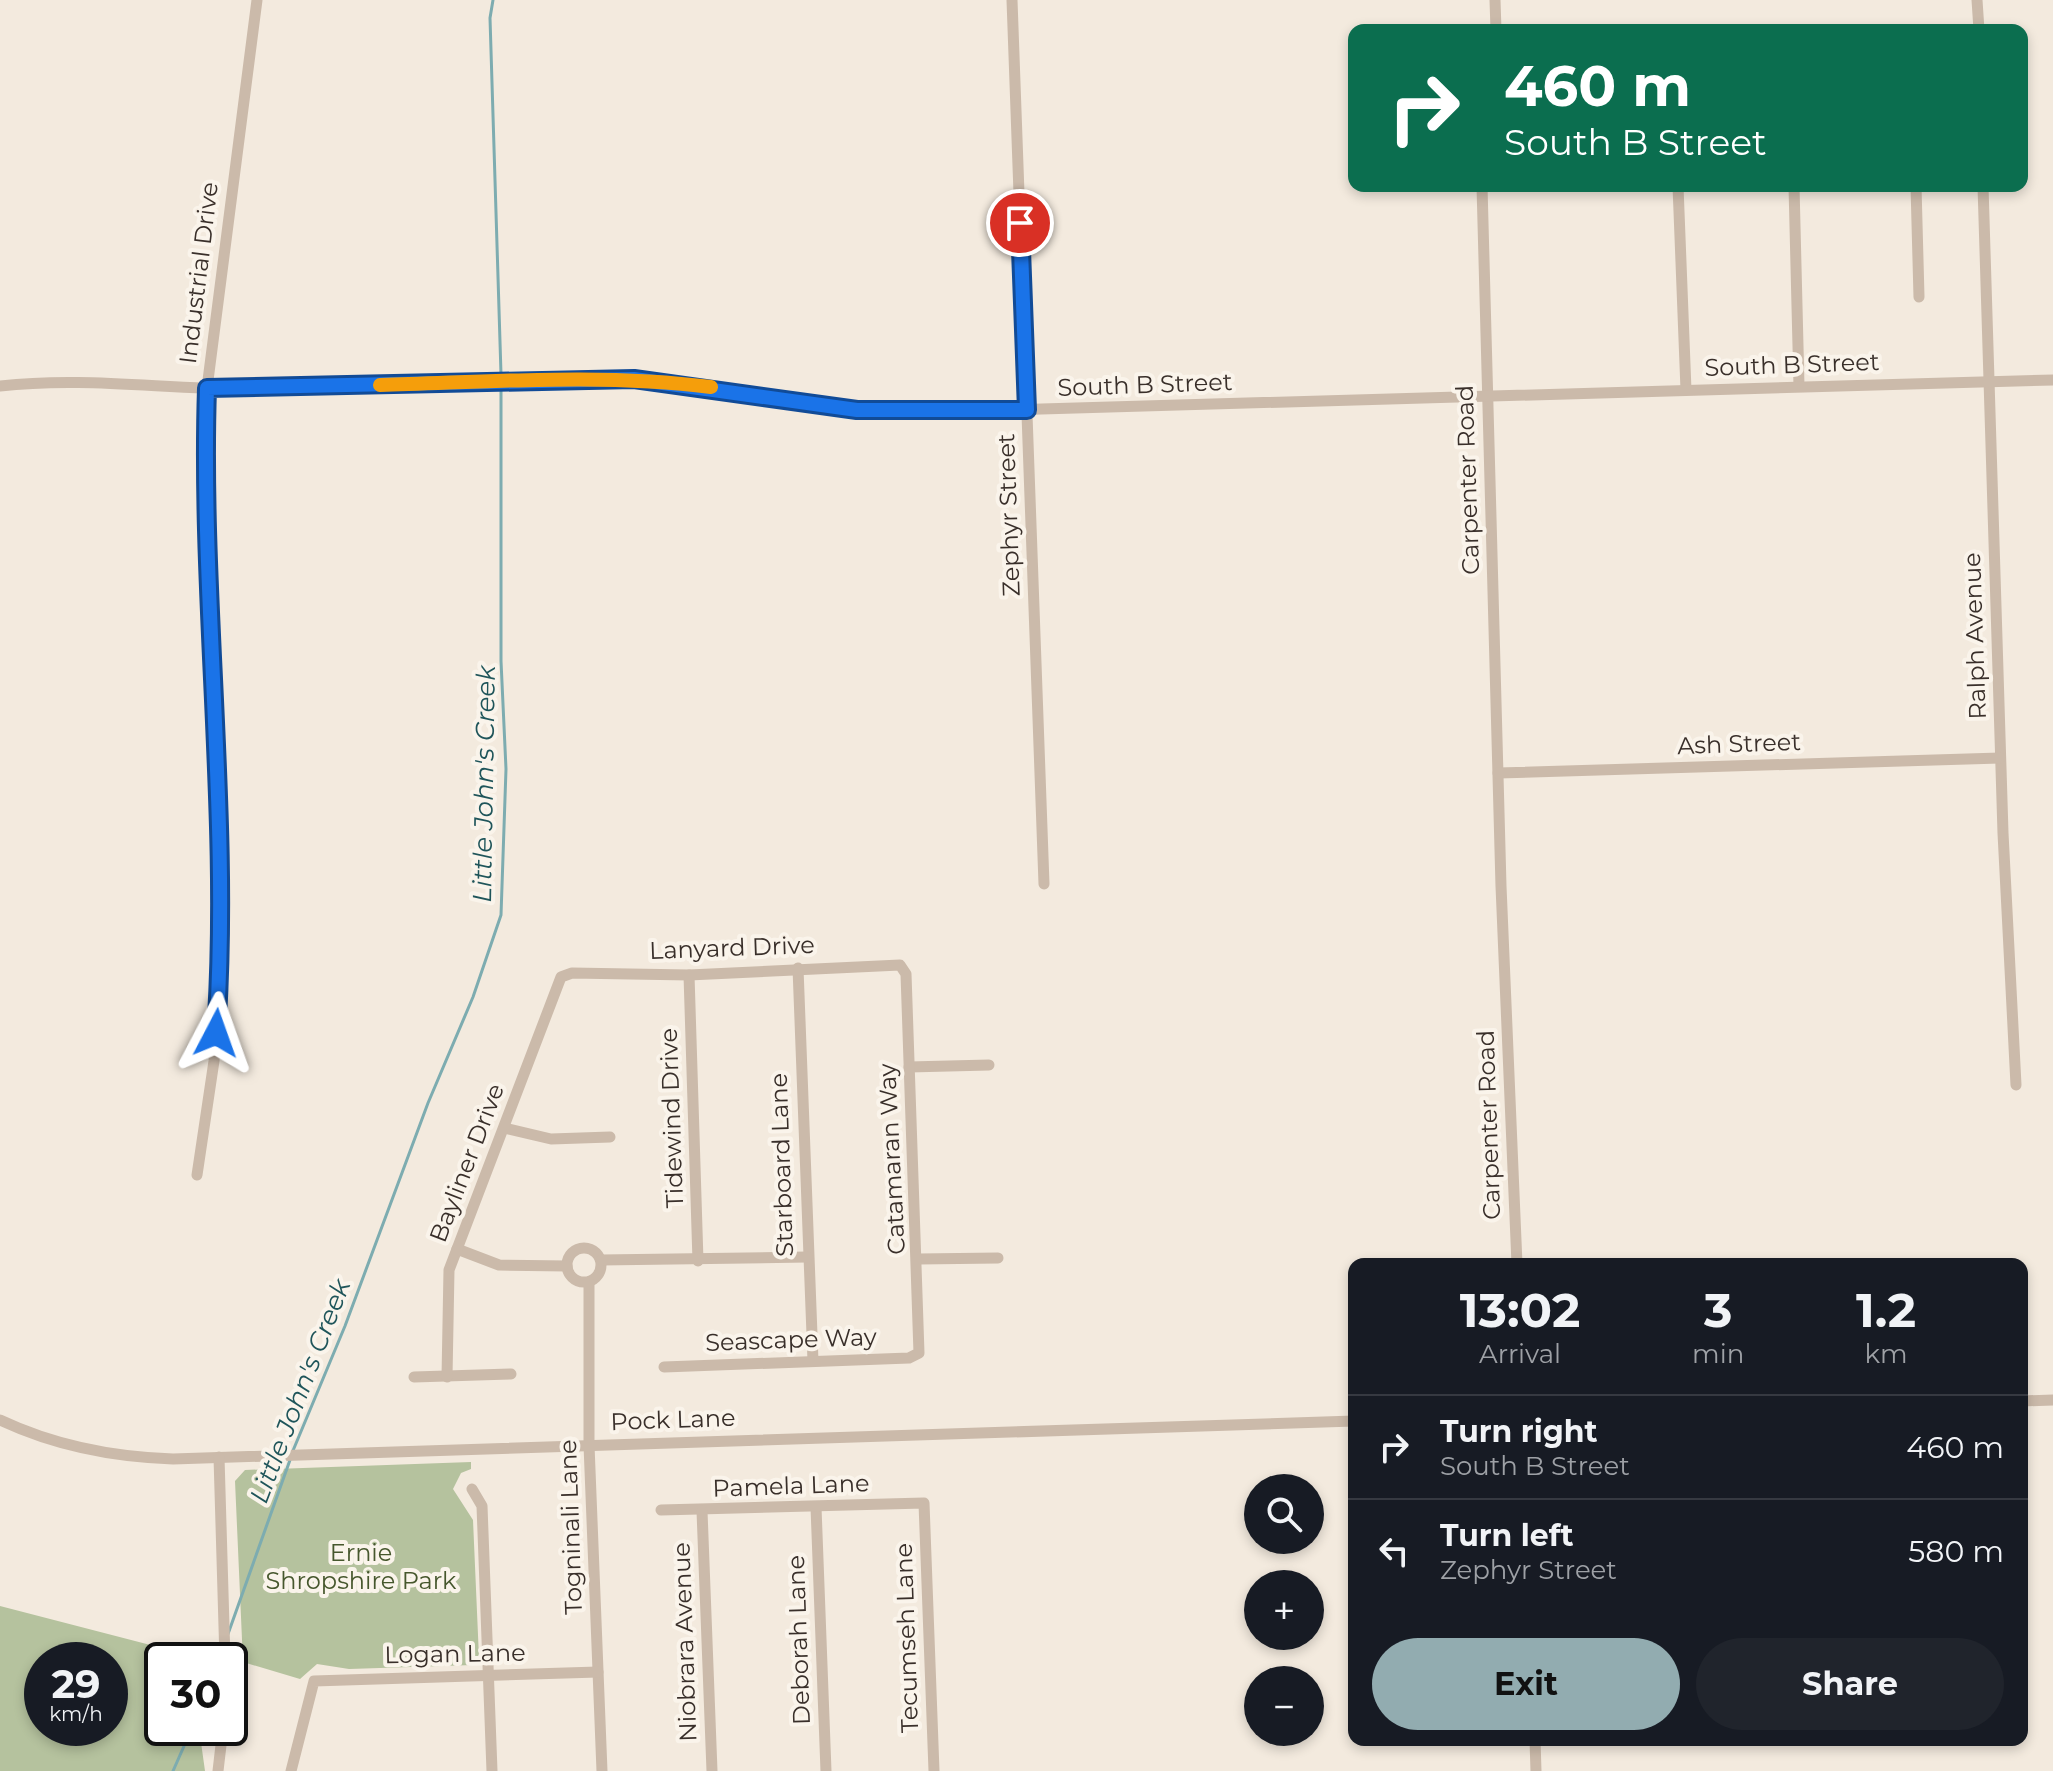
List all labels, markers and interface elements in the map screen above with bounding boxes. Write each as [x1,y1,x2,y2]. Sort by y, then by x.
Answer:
text: 460 m [1504,52,1691,120]
icon: right [1372,56,1476,160]
text: South B Street [1504,120,1767,164]
street label: Industrial Drive [173,180,224,366]
pin [986,189,1054,257]
icon: arrive [998,201,1042,245]
street label: South B Street [1704,347,1880,382]
street label: South B Street [1057,367,1233,402]
street label: Carpenter Road [1450,385,1485,575]
street label: Zephyr Street [991,433,1026,597]
street label: Ralph Avenue [1957,552,1992,720]
water label: Little John's Creek [466,664,502,903]
street label: Ash Street [1677,727,1802,760]
street label: Lanyard Drive [649,930,815,965]
position arrow [174,991,258,1075]
street label: Tidewind Drive [654,1028,689,1208]
street label: Carpenter Road [1471,1030,1506,1220]
street label: Catamaran Way [872,1063,911,1255]
street label: Starboard Lane [764,1073,799,1257]
street label: Bayliner Drive [423,1080,510,1246]
water label: Little John's Creek [243,1273,358,1507]
text: 13:02 [1460,1281,1580,1339]
text: 3 [1704,1281,1732,1339]
text: 1.2 [1856,1281,1916,1339]
street label: Seascape Way [705,1322,877,1357]
text: Arrival [1479,1338,1561,1370]
text: min [1692,1338,1744,1370]
text: km [1865,1338,1908,1370]
street label: Pock Lane [610,1403,736,1436]
text: Turn right [1440,1413,1597,1450]
icon: right [1372,1425,1416,1469]
text: 460 m [1906,1429,2004,1466]
street label: Togninali Lane [553,1439,588,1615]
text: South B Street [1440,1450,1630,1482]
street label: Pamela Lane [712,1468,870,1503]
map controls [1244,1474,1324,1746]
button: search [1244,1474,1324,1554]
text: Turn left [1440,1517,1573,1554]
icon: left [1372,1529,1416,1573]
text: 580 m [1908,1533,2004,1570]
park label: Ernie Shropshire Park [266,1538,457,1595]
street label: Niobrara Avenue [667,1542,702,1742]
street label: Tecumseh Lane [889,1543,924,1733]
text: Zephyr Street [1440,1554,1617,1586]
street label: Deborah Lane [781,1555,816,1725]
button: + [1244,1570,1324,1650]
street label: Logan Lane [384,1638,526,1669]
button: Exit [1372,1638,1680,1730]
button: Share [1696,1638,2004,1730]
speed limit sign: 30 [144,1642,248,1746]
text: 29 [51,1659,101,1708]
button: − [1244,1666,1324,1746]
text: km/h [49,1702,103,1726]

